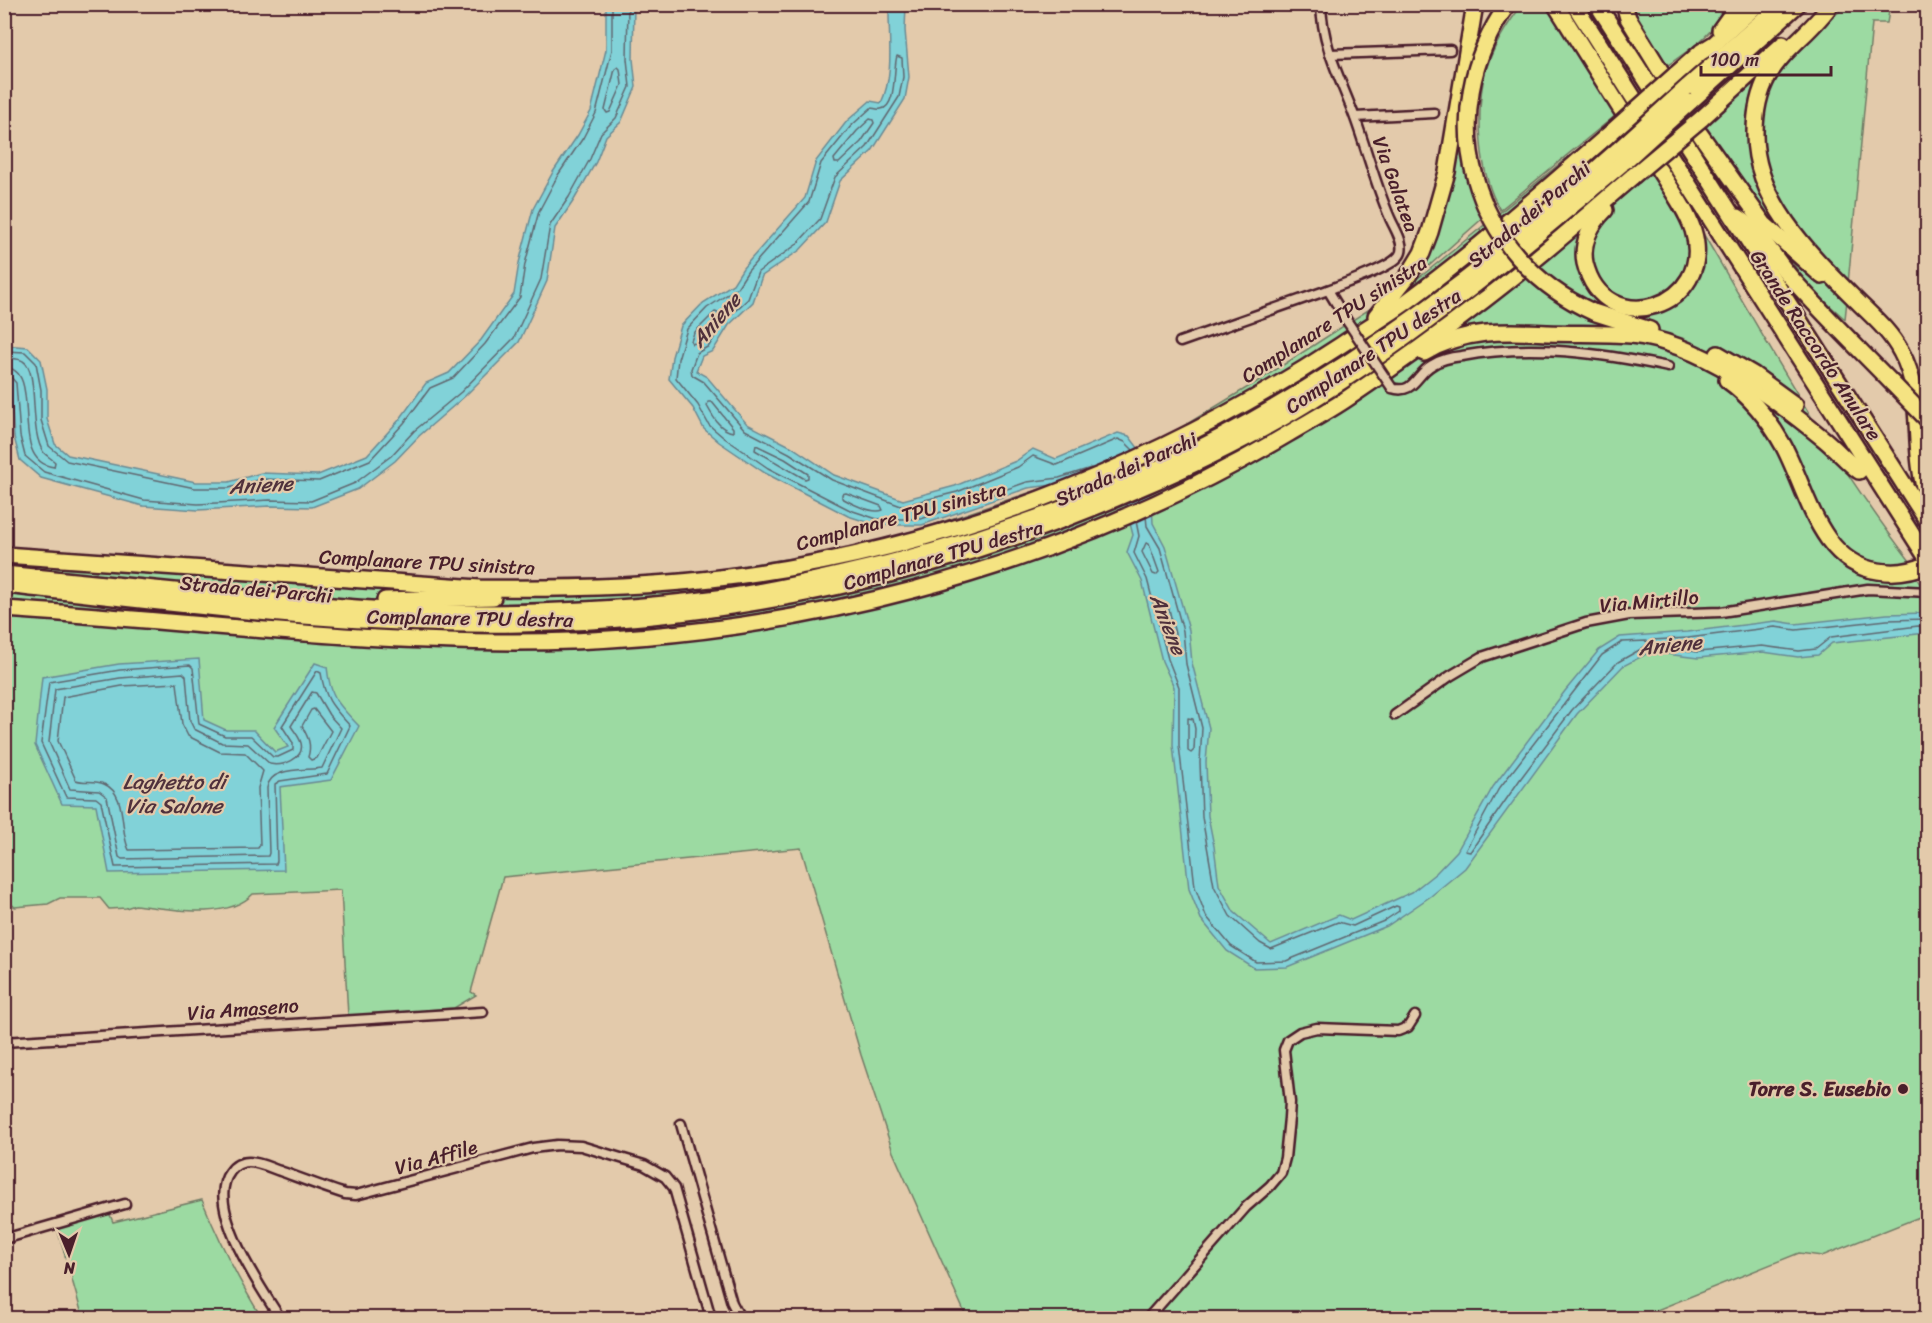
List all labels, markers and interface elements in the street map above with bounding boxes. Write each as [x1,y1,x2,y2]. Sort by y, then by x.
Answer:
scale bar [1701,39,1832,77]
text: 100 m [1710,44,1759,76]
street label: Via Galatea [1362,131,1429,237]
street label: Strada dei Parchi [1460,152,1599,277]
street label: Grande Raccordo Anulare [1740,242,1891,448]
street label: Complanare TPU sinistra [1234,246,1435,393]
street label: Complanare TPU destra [1278,279,1469,424]
water label: Aniene [680,282,752,357]
street label: Strada dei Parchi [1049,422,1203,516]
water label: Aniene [227,464,295,506]
street label: Complanare TPU sinistra [792,472,1010,561]
street label: Complanare TPU destra [839,510,1048,601]
street label: Complanare TPU sinistra [318,539,536,586]
street label: Strada dei Parchi [178,565,334,614]
street label: Via Mirtillo [1598,580,1700,623]
water label: Aniene [1138,587,1198,662]
street label: Complanare TPU destra [366,599,574,638]
water label: Aniene [1636,623,1705,667]
water label: Laghetto di Via Salone [123,763,230,825]
street label: Via Amaseno [186,988,300,1031]
place label: Torre S. Eusebio [1748,1072,1891,1107]
marker: Torre S. Eusebio [1896,1082,1910,1096]
street label: Via Affile [391,1130,482,1185]
north arrow [39,1224,99,1284]
text: N [63,1254,77,1283]

